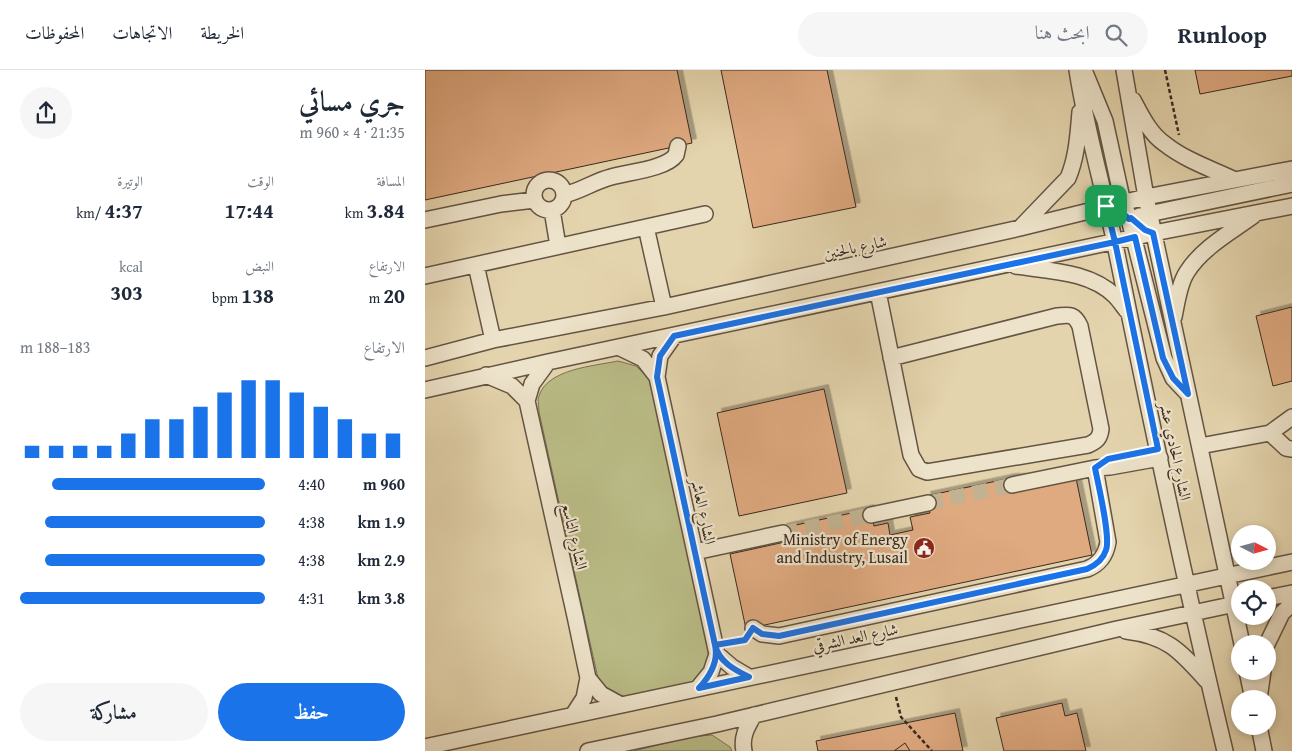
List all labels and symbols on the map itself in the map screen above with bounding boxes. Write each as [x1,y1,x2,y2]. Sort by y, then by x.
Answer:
pin [1085,185,1127,227]
street label: شارع بالحنين [821,229,889,267]
street label: الشارع الحادي عشر [1151,397,1198,503]
street label: الشارع العاشر [683,473,723,547]
street label: الشارع التاسع [552,500,594,573]
north arrow [1231,525,1276,570]
place label: Ministry of Energy and Industry, Lusail [777,527,909,569]
public building icon: Ministry of Energy and Industry, Lusail [912,536,936,560]
street label: شارع العد الشرقي [810,616,901,660]

